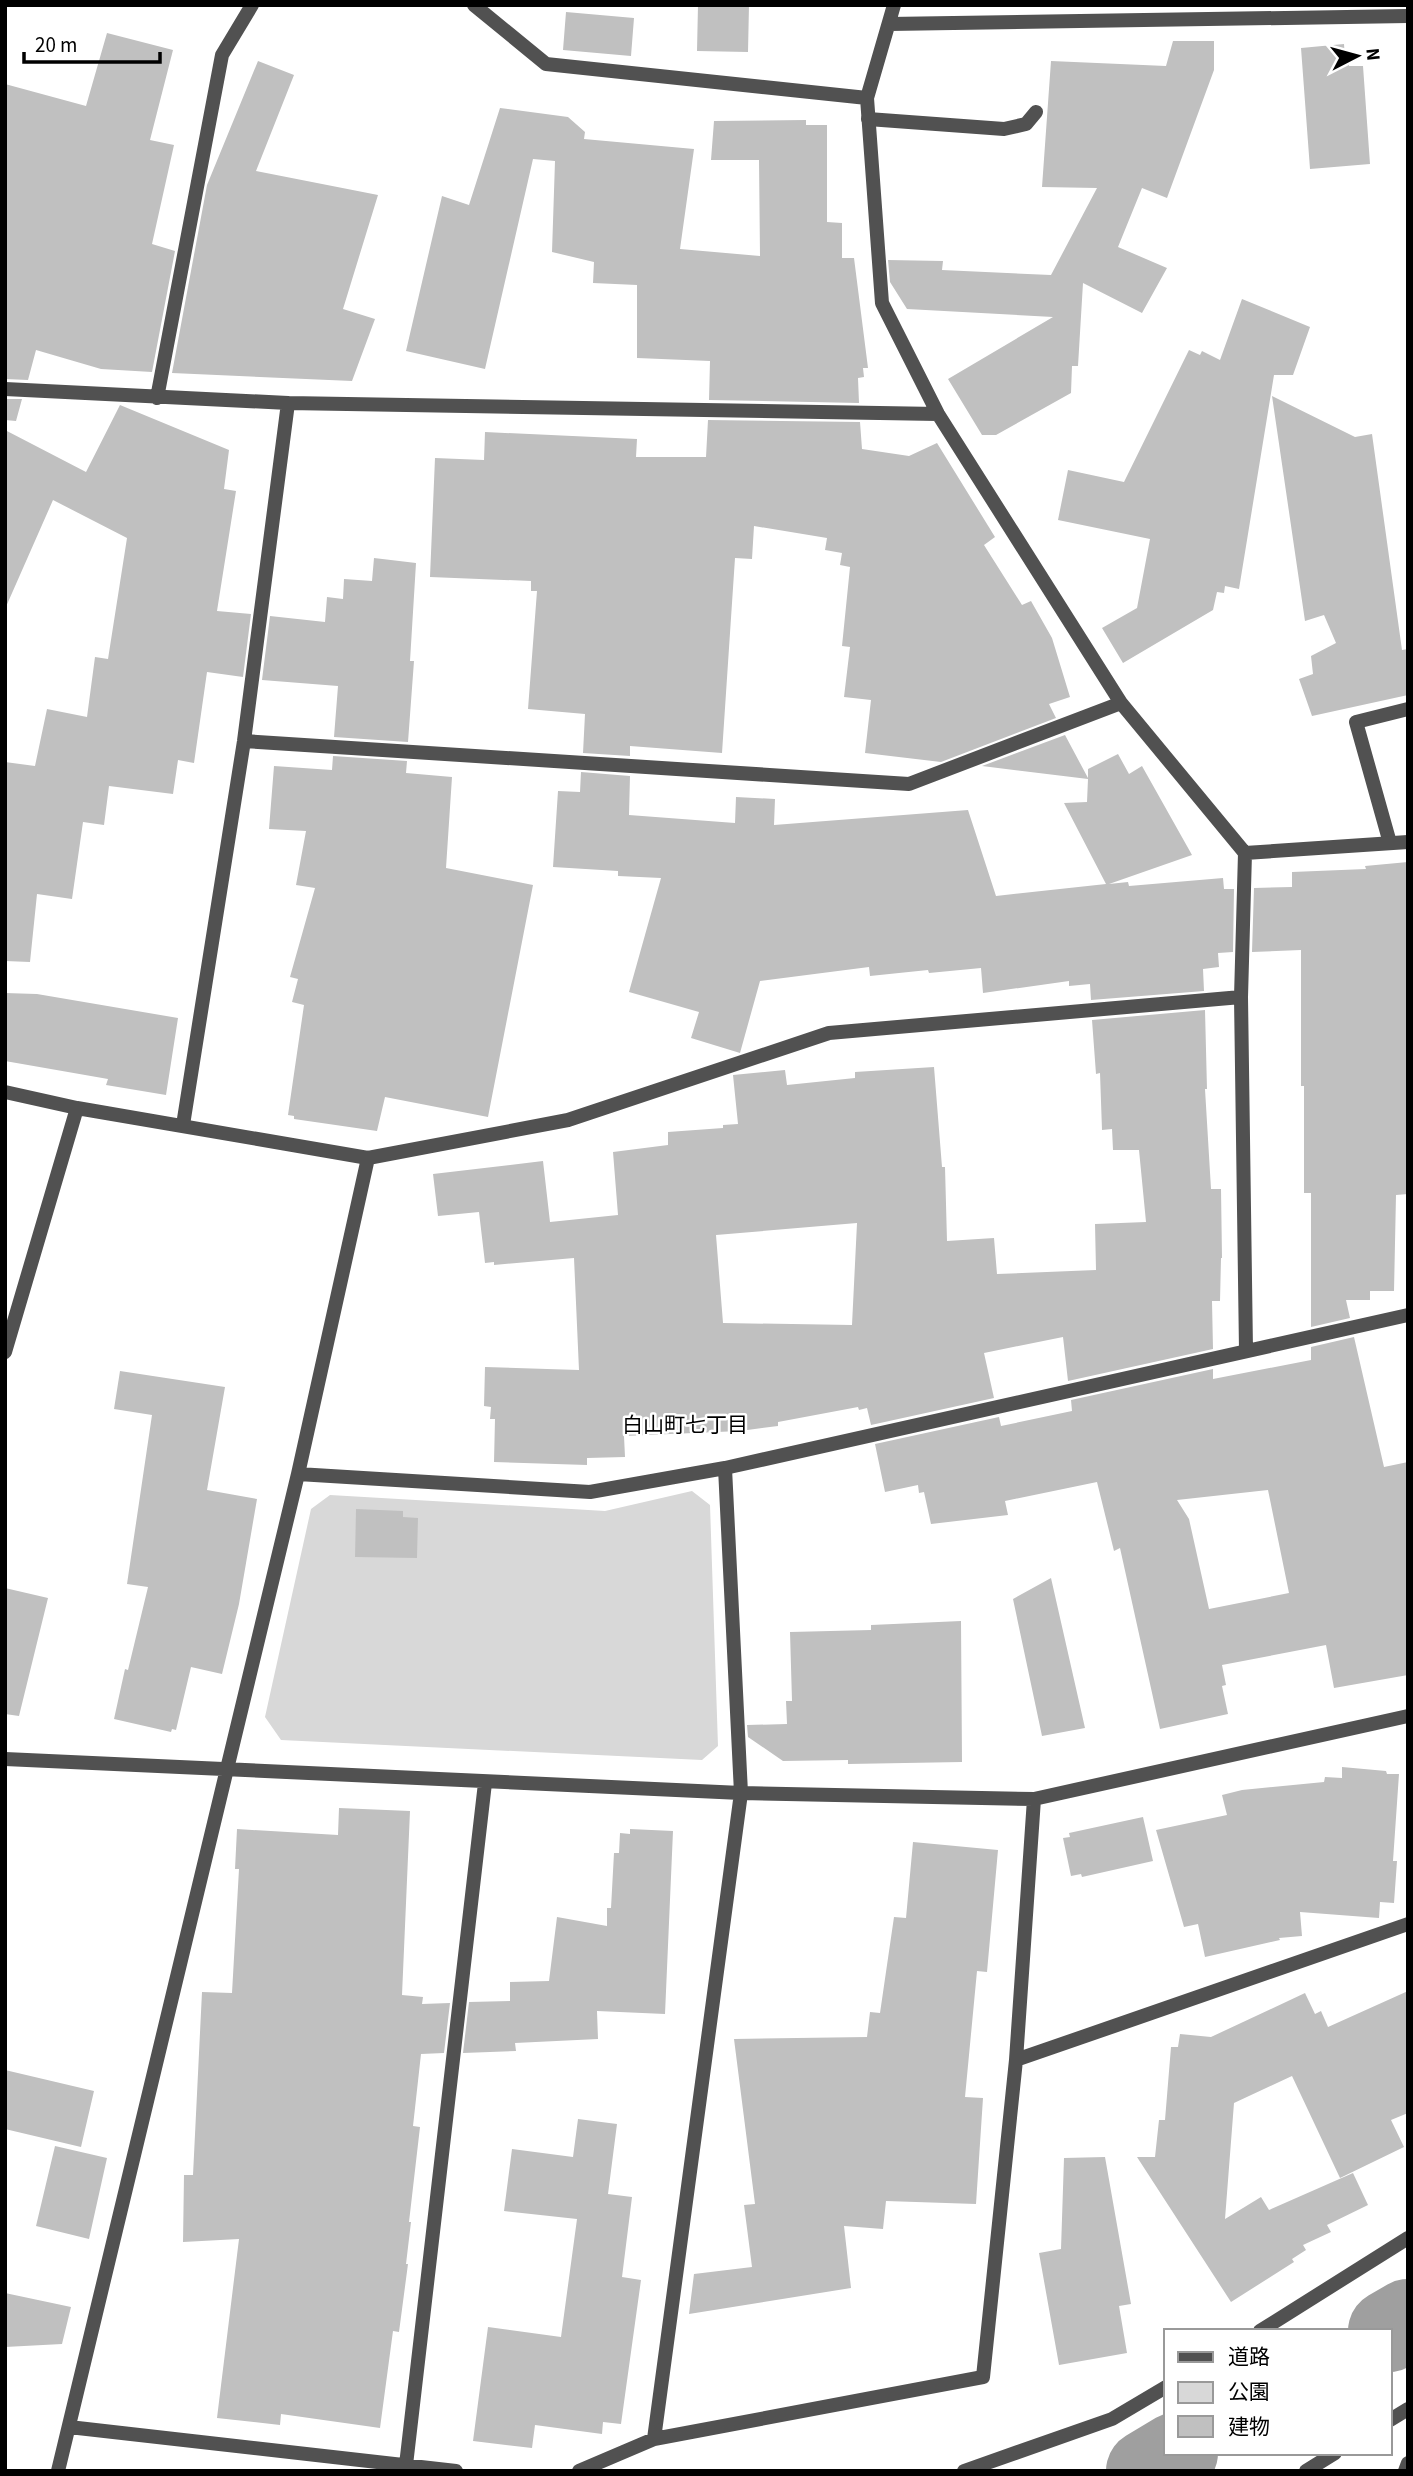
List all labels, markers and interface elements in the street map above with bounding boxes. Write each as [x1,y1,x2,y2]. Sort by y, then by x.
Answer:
scale bar [24,21,161,65]
north arrow [1322,21,1392,91]
text: 20 m [35,30,77,60]
text: N [1358,47,1387,62]
district label: 白山町七丁目 [622,1410,748,1440]
legend [1164,2329,1392,2455]
text: 道路 [1228,2342,1270,2372]
text: 公園 [1228,2377,1270,2407]
text: 建物 [1228,2412,1270,2442]

